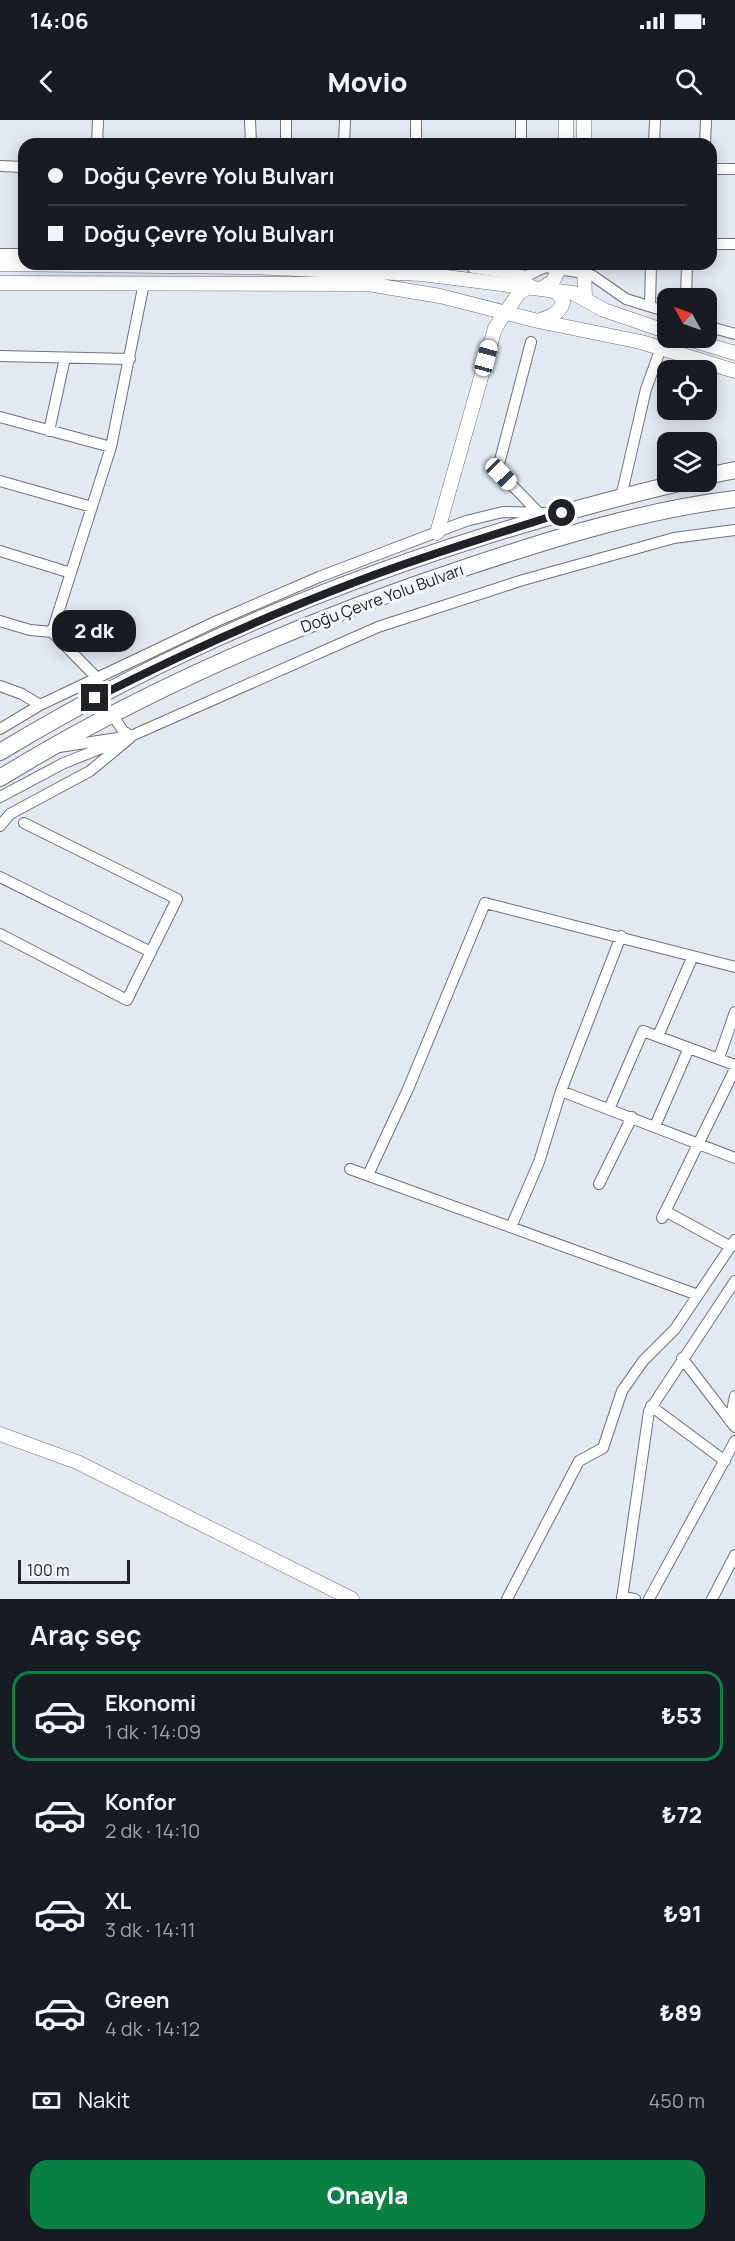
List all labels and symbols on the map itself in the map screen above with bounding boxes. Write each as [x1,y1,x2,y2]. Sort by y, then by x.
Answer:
north arrow [657,288,717,348]
car [473,338,499,378]
car [482,455,520,493]
route start [548,499,575,526]
street label: Doğu Çevre Yolu Bulvarı [298,558,466,638]
callout: 2 dk [53,611,137,653]
route end [81,684,108,711]
scale bar [18,1557,130,1584]

